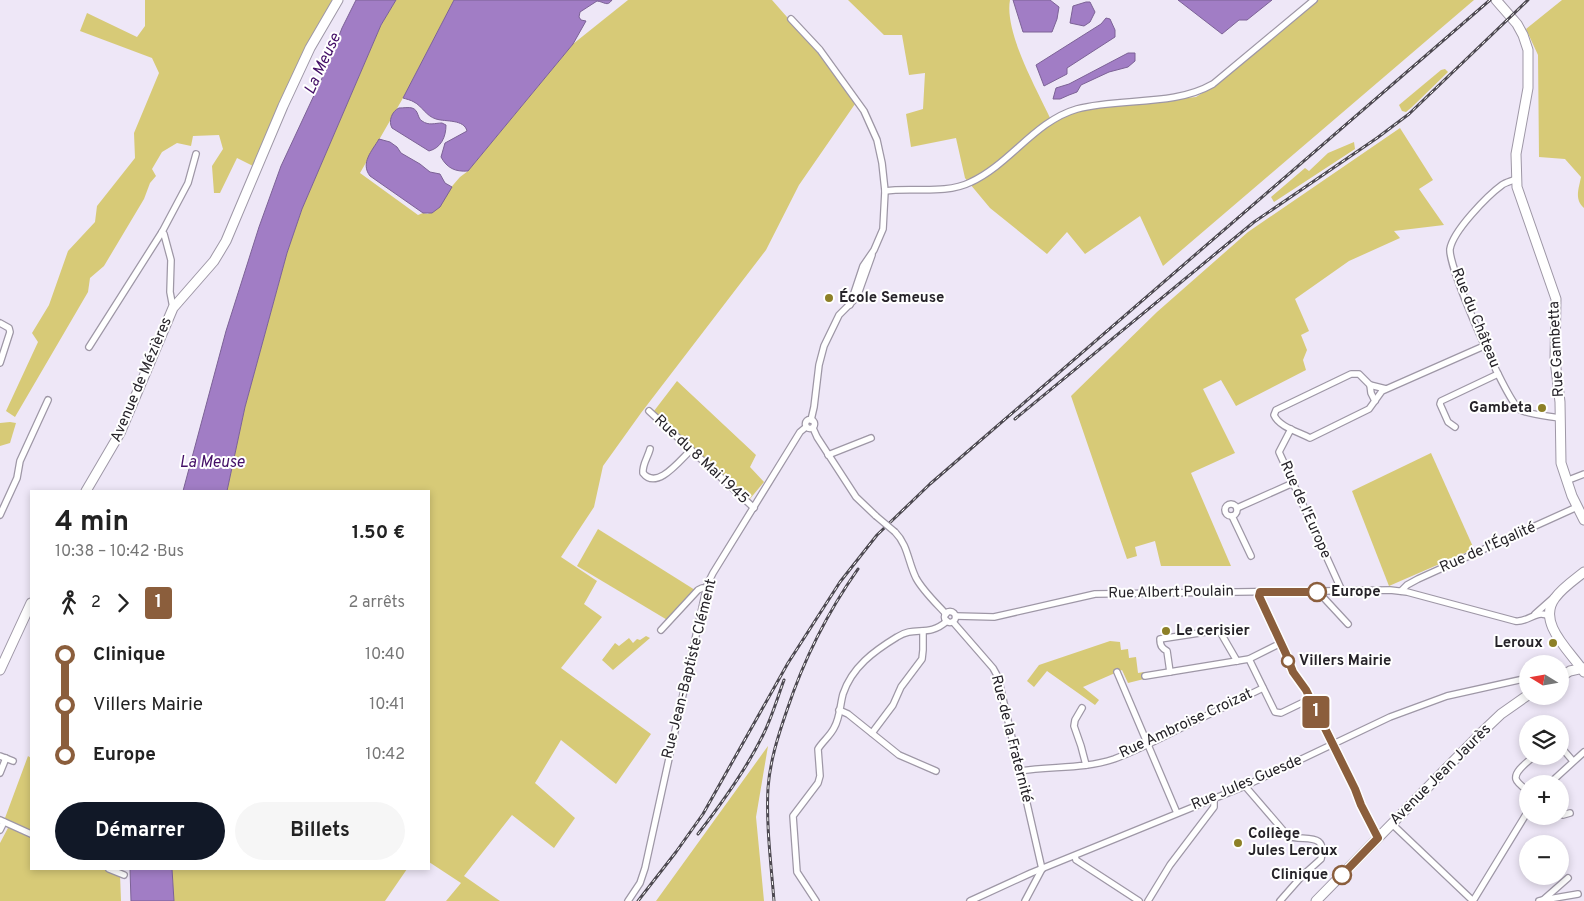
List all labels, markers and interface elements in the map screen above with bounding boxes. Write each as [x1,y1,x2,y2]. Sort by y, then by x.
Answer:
water label: La Meuse [300,30,346,98]
street label: Rue du Château [1446,265,1504,371]
place label: École Semeuse [839,288,944,308]
marker: École Semeuse [823,292,835,304]
street label: Rue Gambetta [1545,300,1569,398]
street label: Avenue de Mézières [107,315,177,445]
place label: Gambeta [1469,399,1532,418]
marker: Gambeta [1536,402,1548,414]
street label: Rue du 8 Mai 1945 [650,411,752,509]
water label: La Meuse [179,453,245,473]
street label: Rue de l'Europe [1275,458,1335,562]
text: 4 min [55,505,129,541]
street label: Rue de l'Égalité [1437,517,1539,578]
text: 1.50 € [352,521,405,545]
text: 10:38 – 10:42 · Bus [55,542,184,562]
street label: Rue Jean-Baptiste Clément [658,577,722,761]
street label: Rue Albert Poulain [1108,582,1234,604]
marker: Europe [1307,582,1327,602]
place label: Europe [1331,583,1381,602]
icon: walk [55,589,83,617]
icon: forward [109,589,137,617]
text: 1 [155,591,162,614]
text: 2 [91,593,101,613]
text: 2 arrêts [348,593,405,613]
place label: Le cerisier [1176,622,1251,641]
marker: Le cerisier [1160,625,1172,637]
place label: Leroux [1494,634,1543,653]
marker: Leroux [1547,637,1559,649]
text: Clinique [93,643,165,667]
text: 10:40 [365,645,405,665]
place label: Villers Mairie [1299,652,1391,671]
marker: Villers Mairie [1281,654,1295,668]
north arrow [1519,655,1569,705]
map controls [1519,655,1569,885]
street label: Rue de la Fraternité [986,673,1036,805]
street label: Rue Ambroise Croizat [1116,685,1256,763]
text: Villers Mairie [93,693,203,717]
text: 10:41 [369,695,405,715]
line badge: 1 [1300,696,1332,728]
text: 1 [1312,700,1320,723]
button: layers [1519,715,1569,765]
street label: Avenue Jean Jaurès [1386,720,1496,830]
text: Europe [93,743,156,767]
text: 10:42 [365,745,405,765]
street label: Rue Jules Guesde [1189,751,1305,815]
button: + [1519,775,1569,825]
button: Démarrer [55,802,225,860]
button: Billets [235,802,405,860]
place label: Collège Jules Leroux [1248,825,1338,861]
button: − [1519,835,1569,885]
marker: Collège Jules Leroux [1232,837,1244,849]
marker: Clinique [1332,865,1352,885]
place label: Clinique [1271,866,1328,885]

